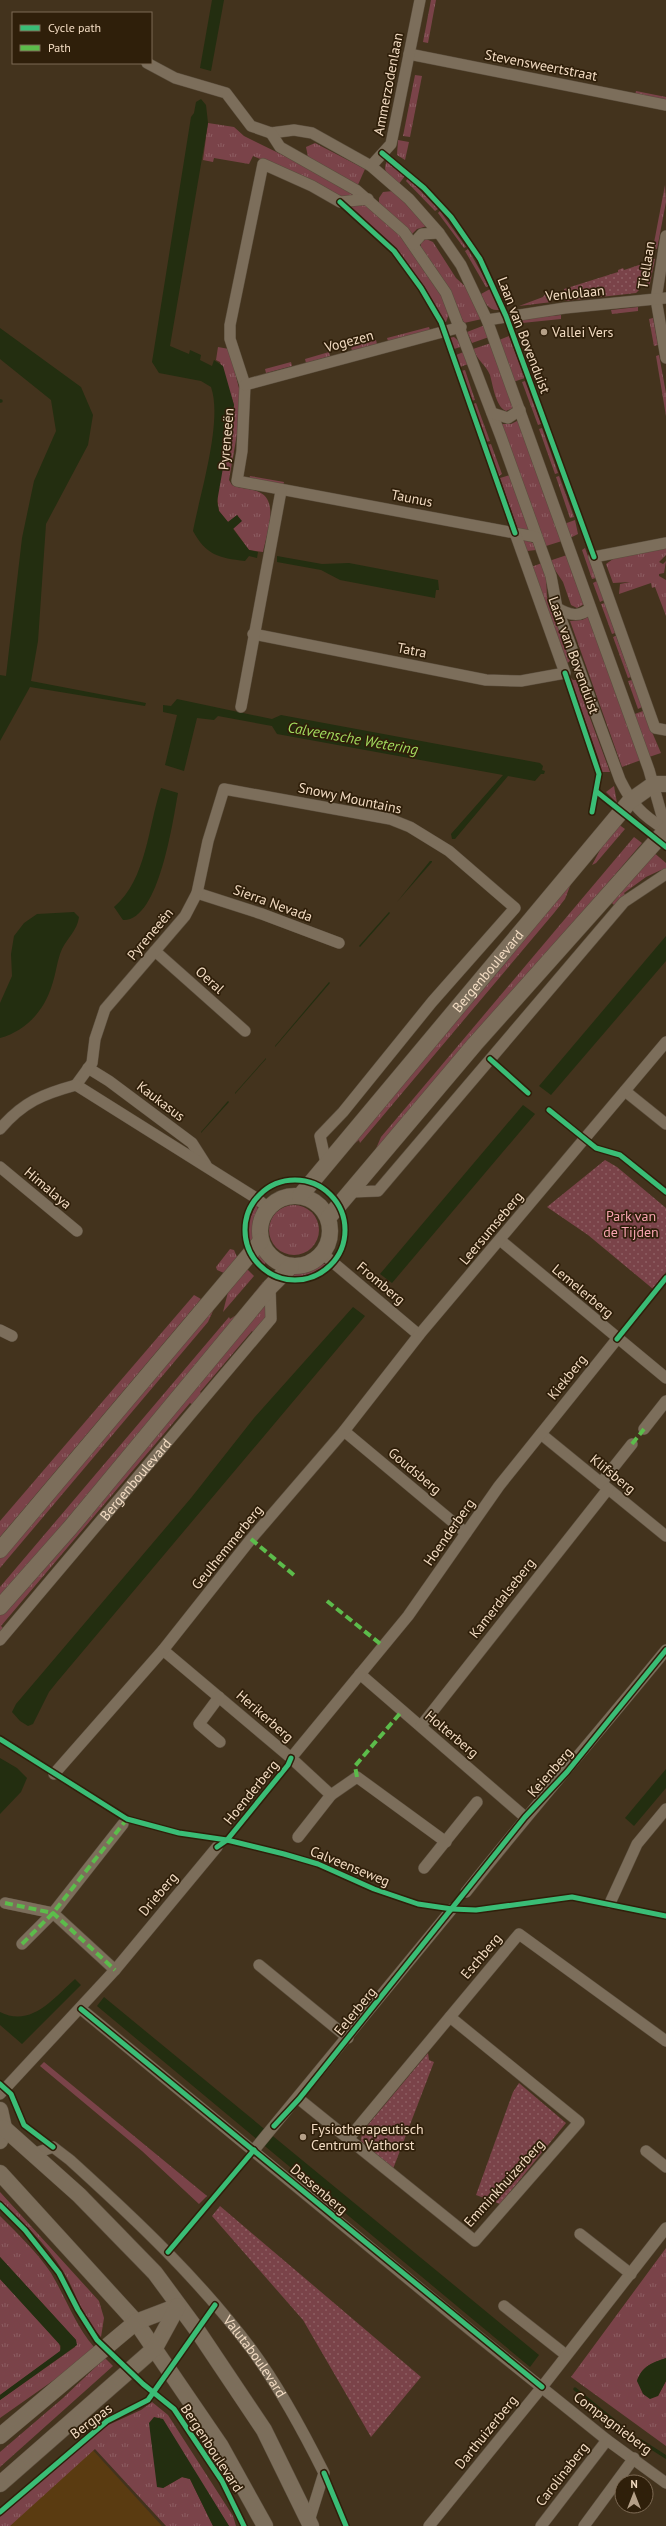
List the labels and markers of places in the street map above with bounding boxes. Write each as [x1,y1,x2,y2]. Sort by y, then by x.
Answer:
place label: Vallei Vers [551,323,614,341]
marker: Vallei Vers [539,327,549,337]
place label: Fysiotherapeutisch Centrum Vathorst [311,2120,424,2154]
marker: Fysiotherapeutisch Centrum Vathorst [298,2132,308,2142]

